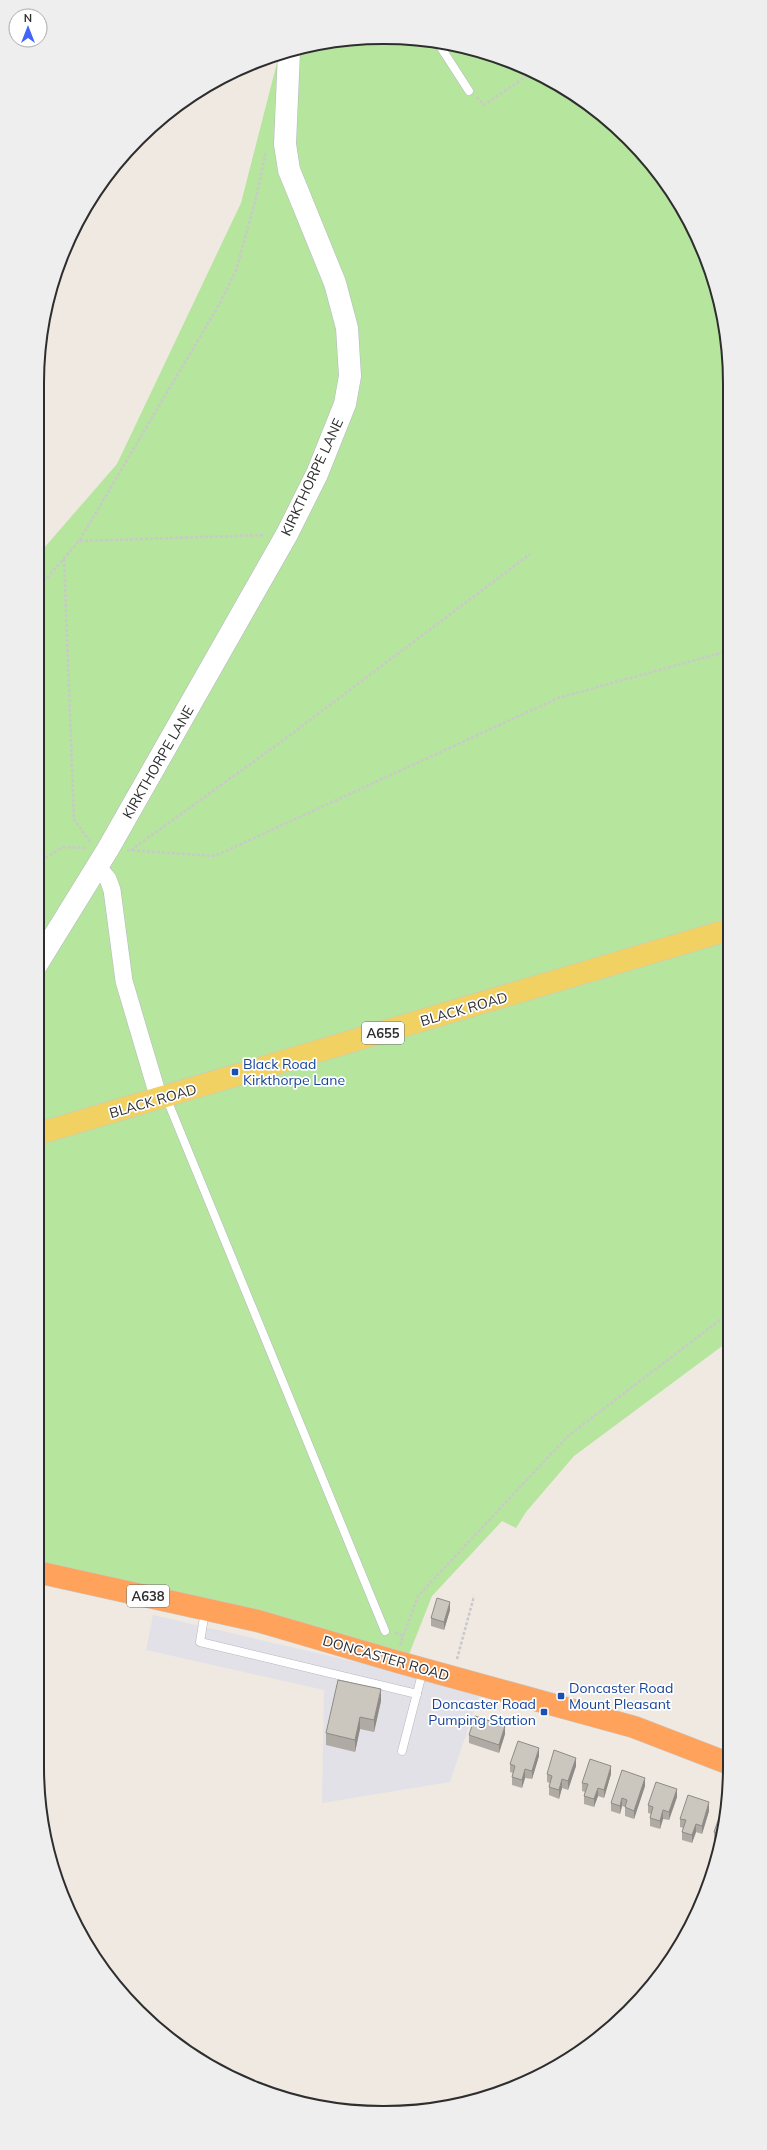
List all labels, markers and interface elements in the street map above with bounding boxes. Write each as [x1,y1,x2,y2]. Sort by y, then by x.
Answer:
north arrow [8,8,48,48]
text: N [24,11,32,25]
street label: KIRKTHORPE LANE [277,415,347,539]
street label: KIRKTHORPE LANE [118,702,198,822]
street label: BLACK ROAD [418,988,510,1030]
road number: A655 [362,1022,404,1044]
place label: Black Road Kirkthorpe Lane [243,1055,345,1089]
marker: Black Road Kirkthorpe Lane [230,1067,240,1077]
street label: BLACK ROAD [107,1080,199,1122]
road number: A638 [127,1585,169,1607]
street label: DONCASTER ROAD [321,1631,451,1685]
place label: Doncaster Road Mount Pleasant [569,1679,673,1713]
marker: Doncaster Road Mount Pleasant [556,1691,566,1701]
place label: Doncaster Road Pumping Station [428,1695,536,1729]
marker: Doncaster Road Pumping Station [539,1707,549,1717]

